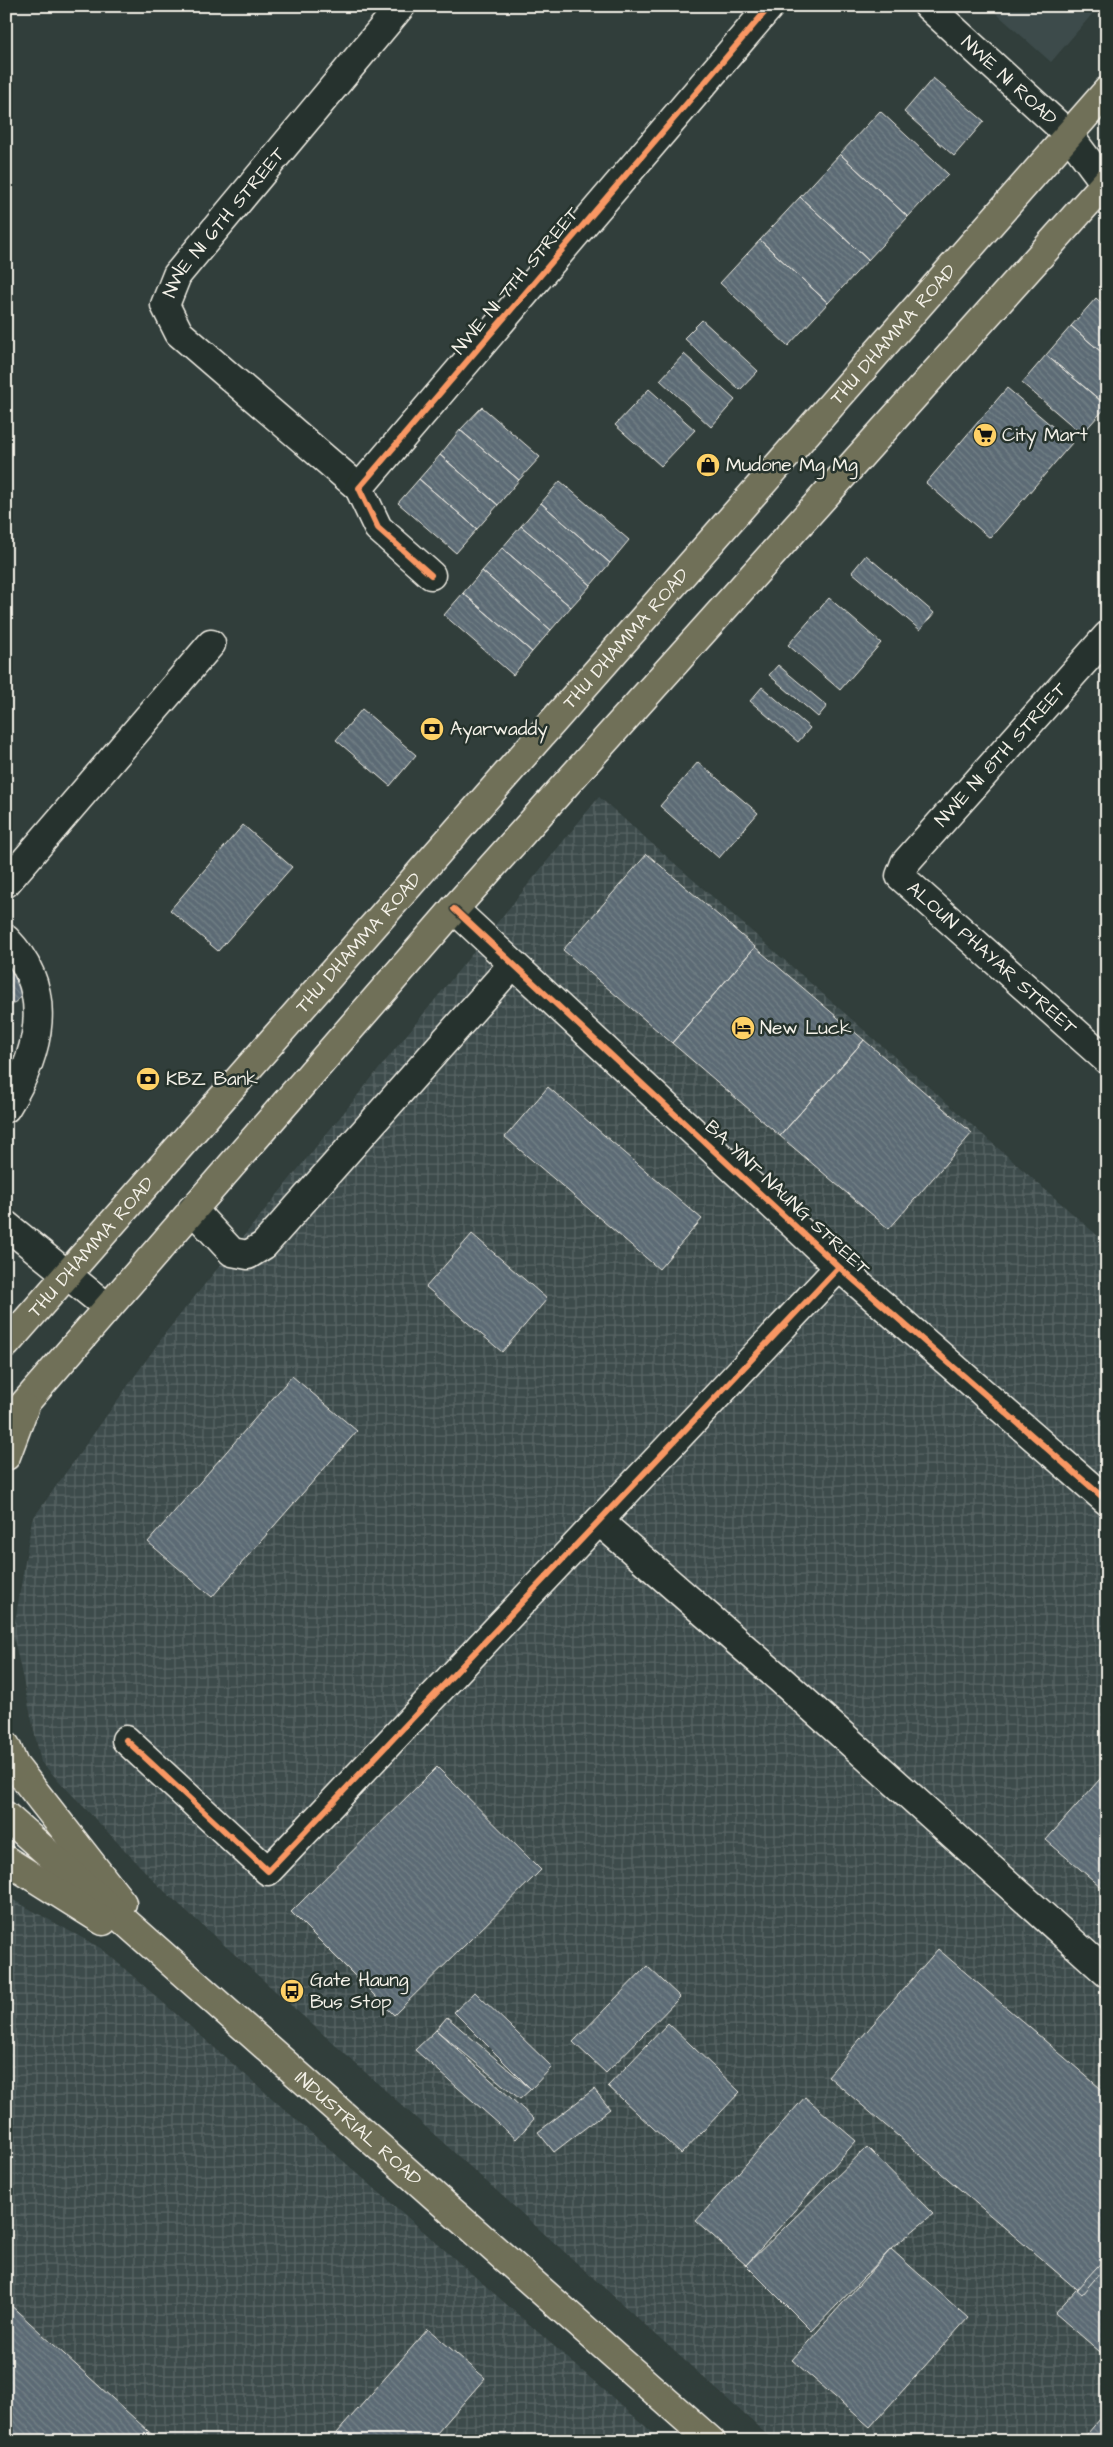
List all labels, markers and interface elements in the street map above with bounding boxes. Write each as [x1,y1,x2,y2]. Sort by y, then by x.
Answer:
street label: NWE NI ROAD [955,29,1063,131]
street label: NWE NI 6TH STREET [156,141,292,301]
street label: NWE NI 7TH STREET [446,201,586,361]
street label: THU DHAMMA ROAD [824,258,963,411]
supermarket icon: City Mart [972,422,998,448]
place label: City Mart [1002,422,1088,450]
shop icon: Mudone Mg Mg [695,452,721,478]
place label: Mudone Mg Mg [726,452,858,480]
street label: THU DHAMMA ROAD [556,562,695,715]
street label: NWE NI 8TH STREET [929,677,1073,833]
bank icon: Ayarwaddy [419,716,445,742]
place label: Ayarwaddy [450,716,548,744]
street label: THU DHAMMA ROAD [289,866,428,1019]
street label: ALOUN PHAYAR STREET [901,875,1083,1041]
hotel icon: New Luck [730,1015,756,1041]
place label: New Luck [760,1015,852,1042]
bank icon: KBZ Bank [135,1066,161,1092]
place label: KBZ Bank [166,1066,258,1093]
street label: BA YINT NAUNG STREET [698,1114,876,1282]
street label: THU DHAMMA ROAD [22,1171,161,1323]
place label: Gate Haung Bus Stop [310,1967,409,2016]
bus stop icon: Gate Haung Bus Stop [279,1978,305,2004]
street label: INDUSTRIAL ROAD [289,2065,428,2192]

